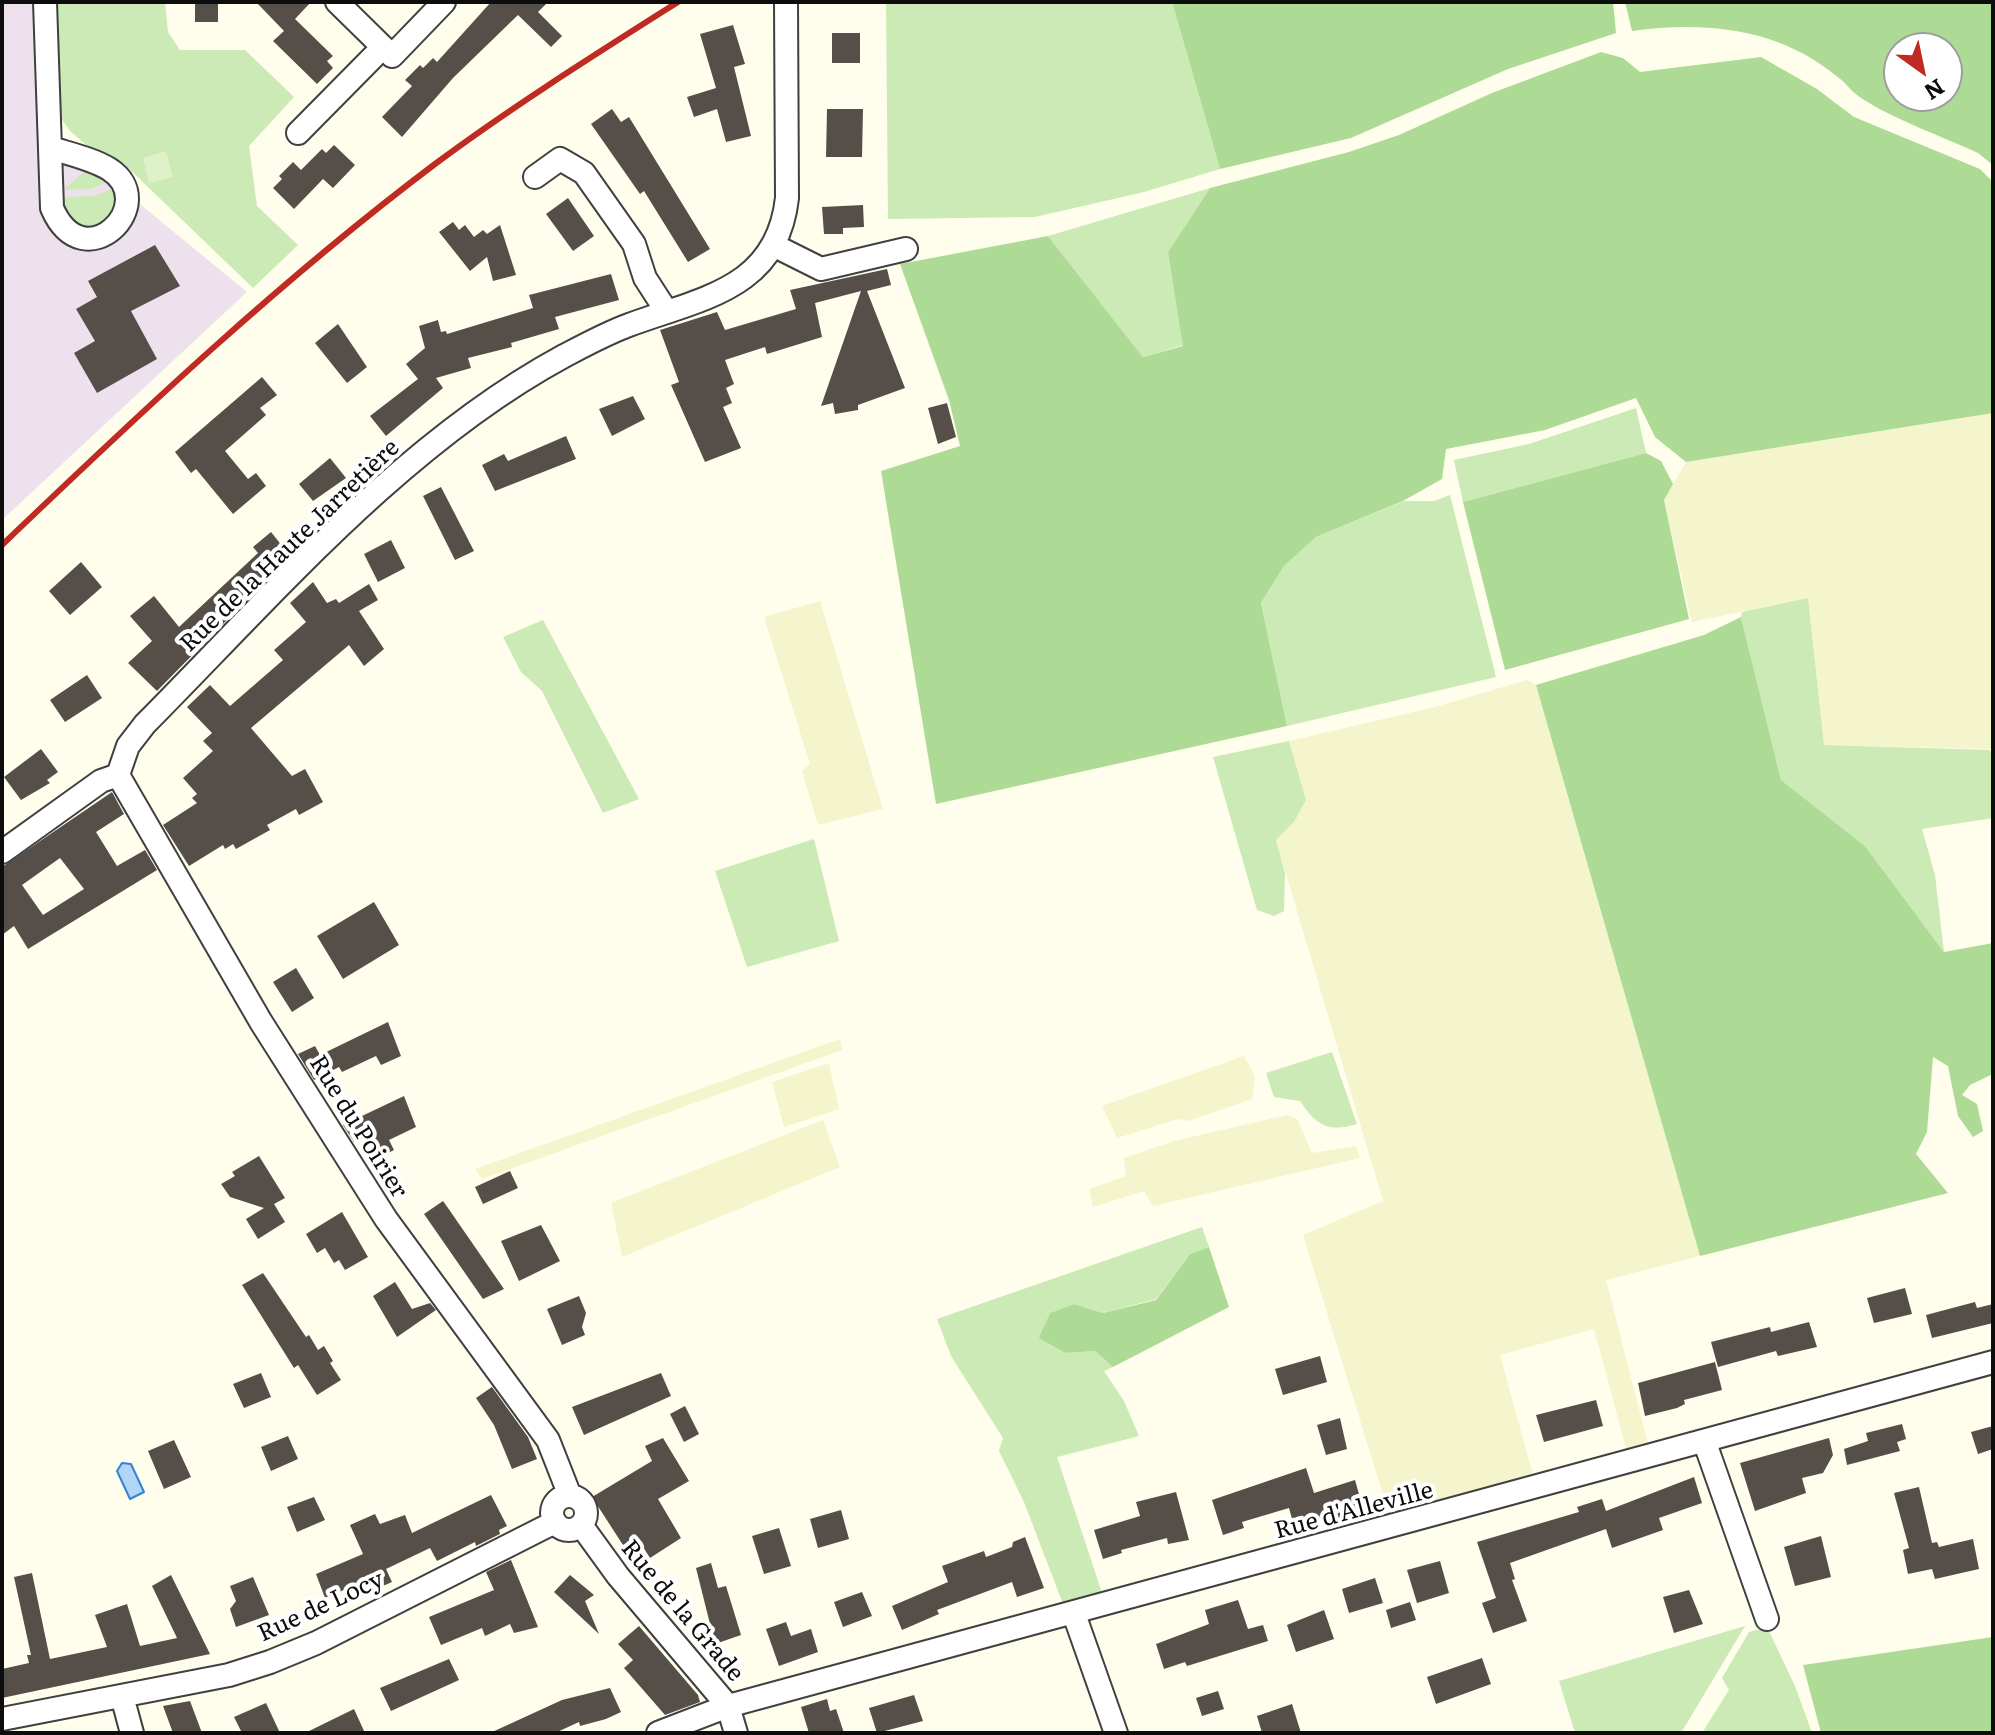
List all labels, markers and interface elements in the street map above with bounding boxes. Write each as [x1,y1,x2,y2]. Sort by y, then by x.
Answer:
north arrow [1883,32,1963,112]
text: N [1919,72,1952,110]
street label: Rue de la Haute Jarretière [175,434,405,658]
street label: Rue du Poirier [303,1050,413,1204]
street label: Rue d'Alleville [1272,1476,1436,1546]
street label: Rue de la Grade [615,1535,749,1687]
street label: Rue de Locy [253,1565,389,1649]

